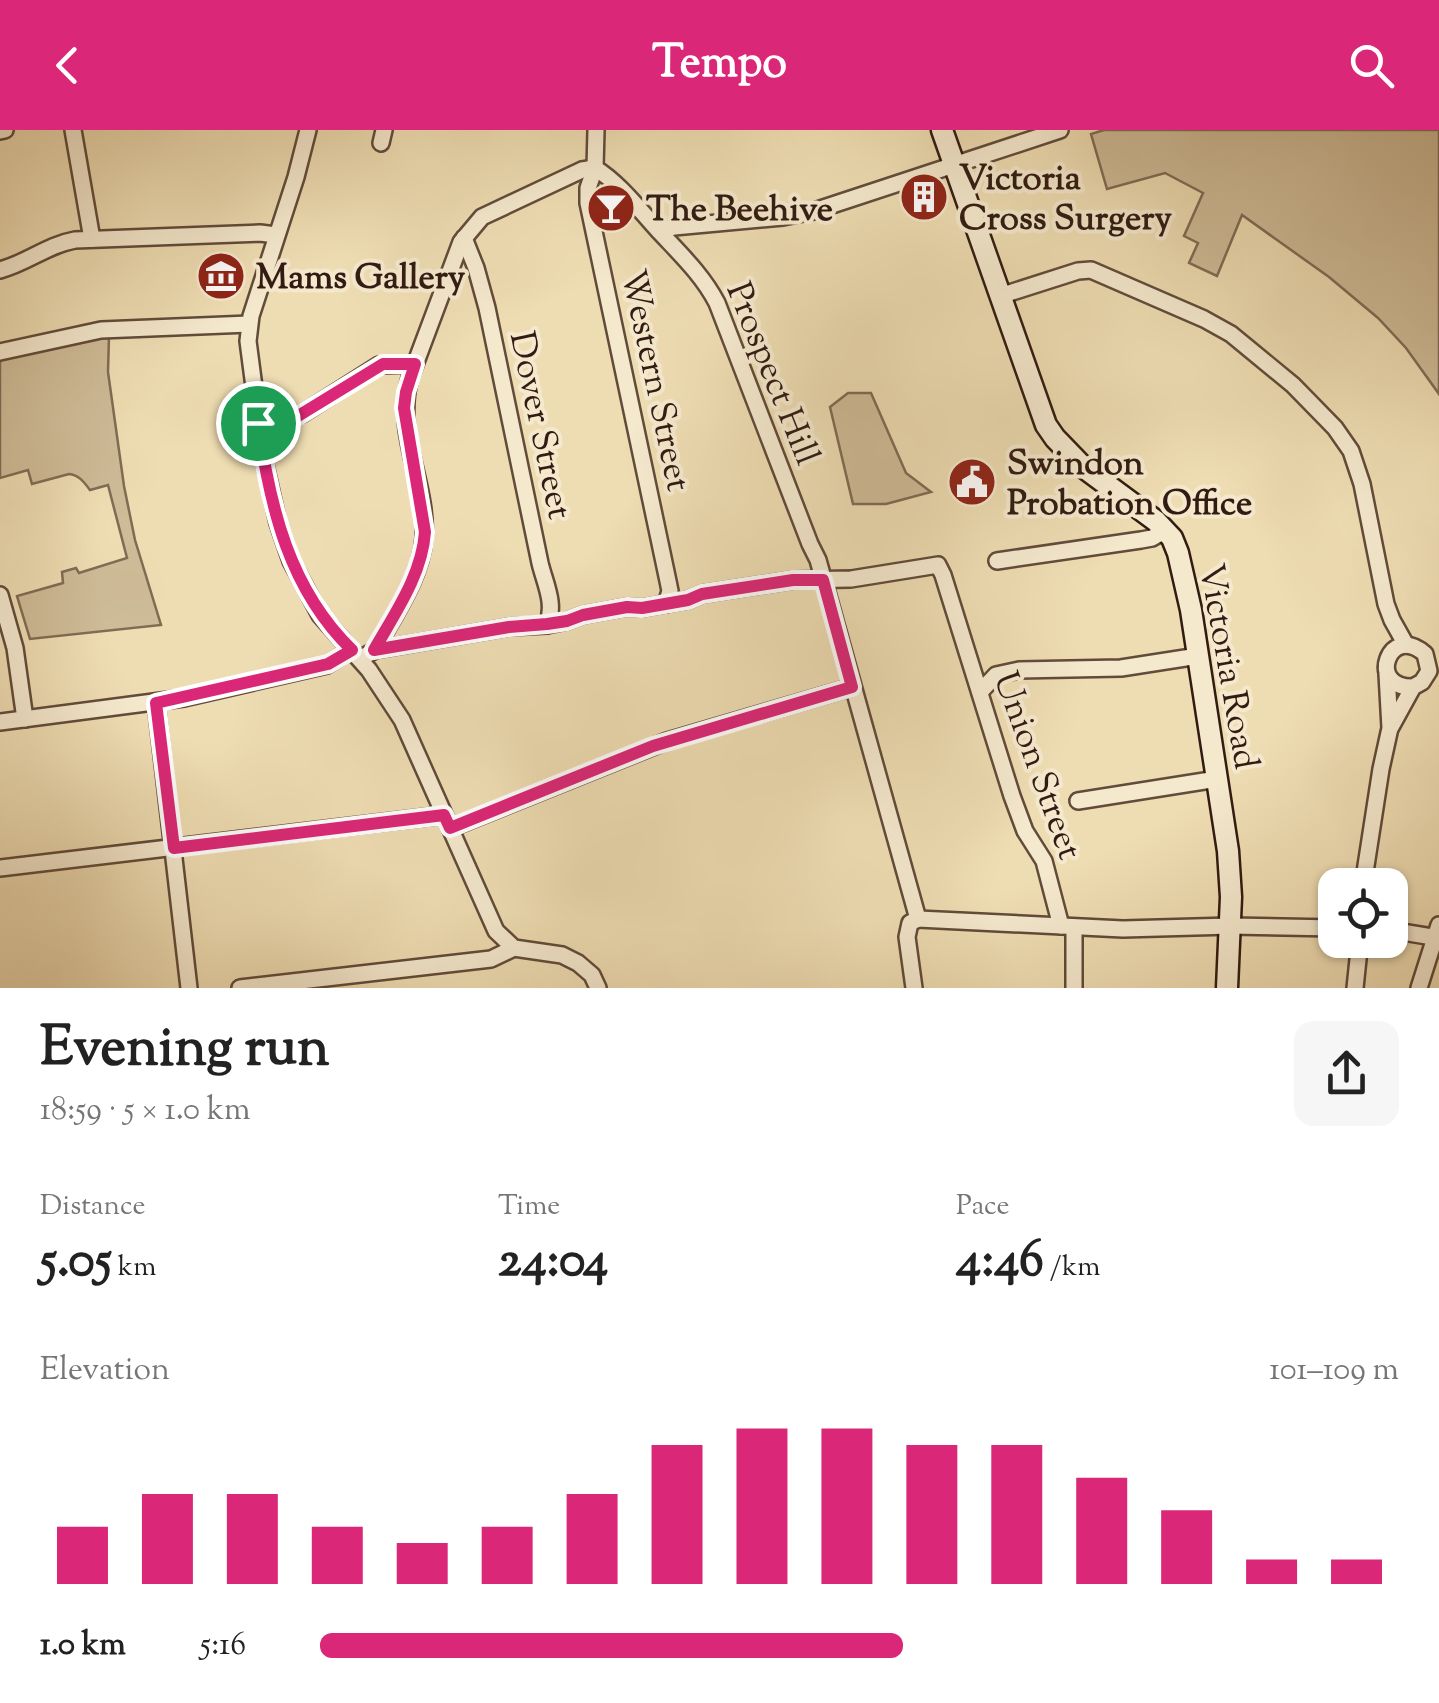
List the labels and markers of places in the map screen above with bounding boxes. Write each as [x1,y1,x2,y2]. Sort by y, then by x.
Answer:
place label: Victoria Cross Surgery [959,155,1172,246]
building icon: Victoria Cross Surgery [898,171,950,223]
bar icon: The Beehive [585,182,637,234]
place label: The Beehive [646,186,833,237]
museum icon: Mams Gallery [195,250,247,302]
place label: Mams Gallery [256,254,466,305]
pin [216,381,301,466]
place label: Swindon Probation Office [1007,440,1252,531]
public building icon: Swindon Probation Office [946,456,998,508]

